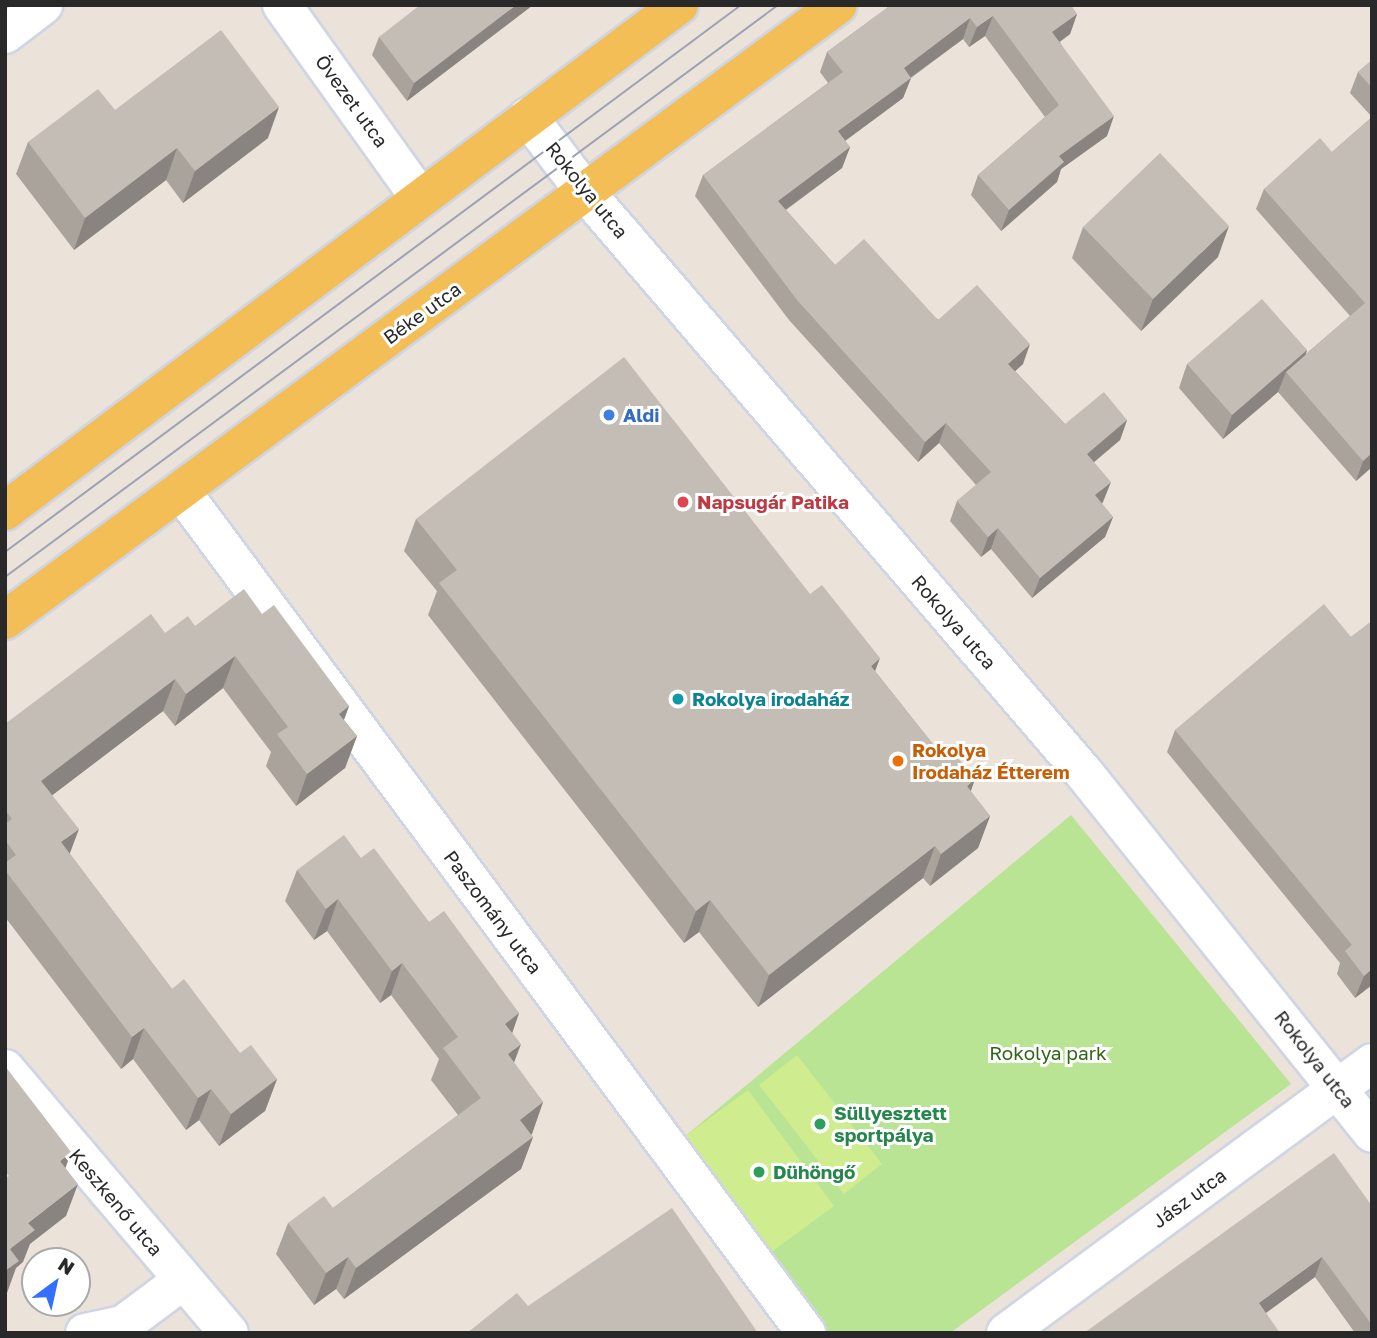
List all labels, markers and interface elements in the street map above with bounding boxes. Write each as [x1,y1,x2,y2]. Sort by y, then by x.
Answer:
street label: Övezet utca [311,50,393,152]
street label: Rokolya utca [541,137,633,243]
street label: Béke utca [379,277,465,349]
place label: Aldi [623,404,659,426]
marker: Aldi [601,407,617,423]
place label: Napsugár Patika [697,491,849,513]
marker: Napsugár Patika [675,494,691,510]
street label: Rokolya utca [907,570,1001,674]
place label: Rokolya irodaház [692,688,849,710]
marker: Rokolya irodaház [670,691,686,707]
place label: Rokolya Irodaház Étterem [912,739,1070,783]
marker: Rokolya Irodaház Étterem [890,753,906,769]
street label: Paszomány utca [439,846,547,978]
street label: Rokolya utca [1270,1006,1360,1112]
park label: Rokolya park [989,1042,1107,1064]
place label: Süllyesztett sportpálya [834,1102,947,1146]
marker: Süllyesztett sportpálya [812,1116,828,1132]
street label: Keszkenő utca [65,1144,167,1260]
place label: Dühöngő [773,1161,855,1183]
marker: Dühöngő [751,1164,767,1180]
street label: Jász utca [1148,1164,1230,1232]
north arrow [21,1247,91,1317]
text: N [54,1252,79,1279]

